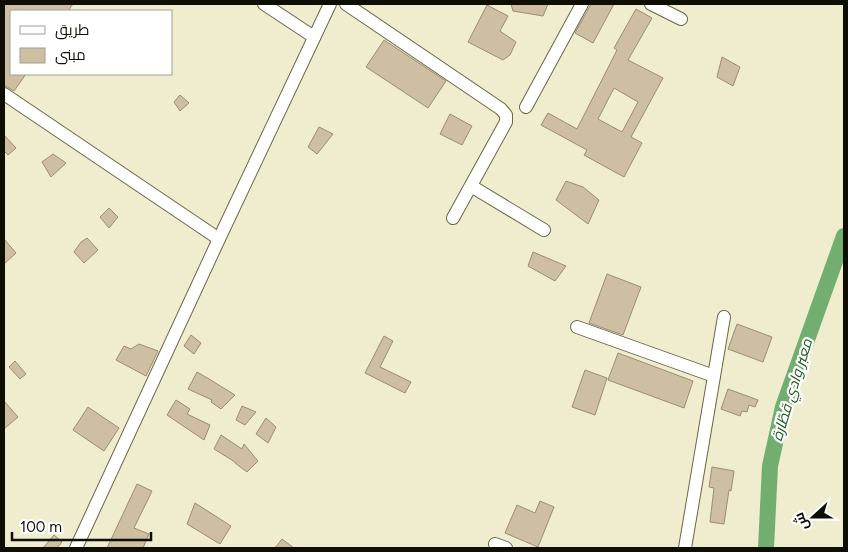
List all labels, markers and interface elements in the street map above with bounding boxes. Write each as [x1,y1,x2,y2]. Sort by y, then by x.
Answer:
legend [10,10,172,75]
text: طريق [55,21,89,40]
text: مبنى [55,46,86,65]
water label: معبر وادي قطّارة [768,336,819,444]
north arrow [788,492,838,542]
scale bar [12,510,151,542]
text: ش [790,510,812,533]
text: 100 m [20,518,62,536]

